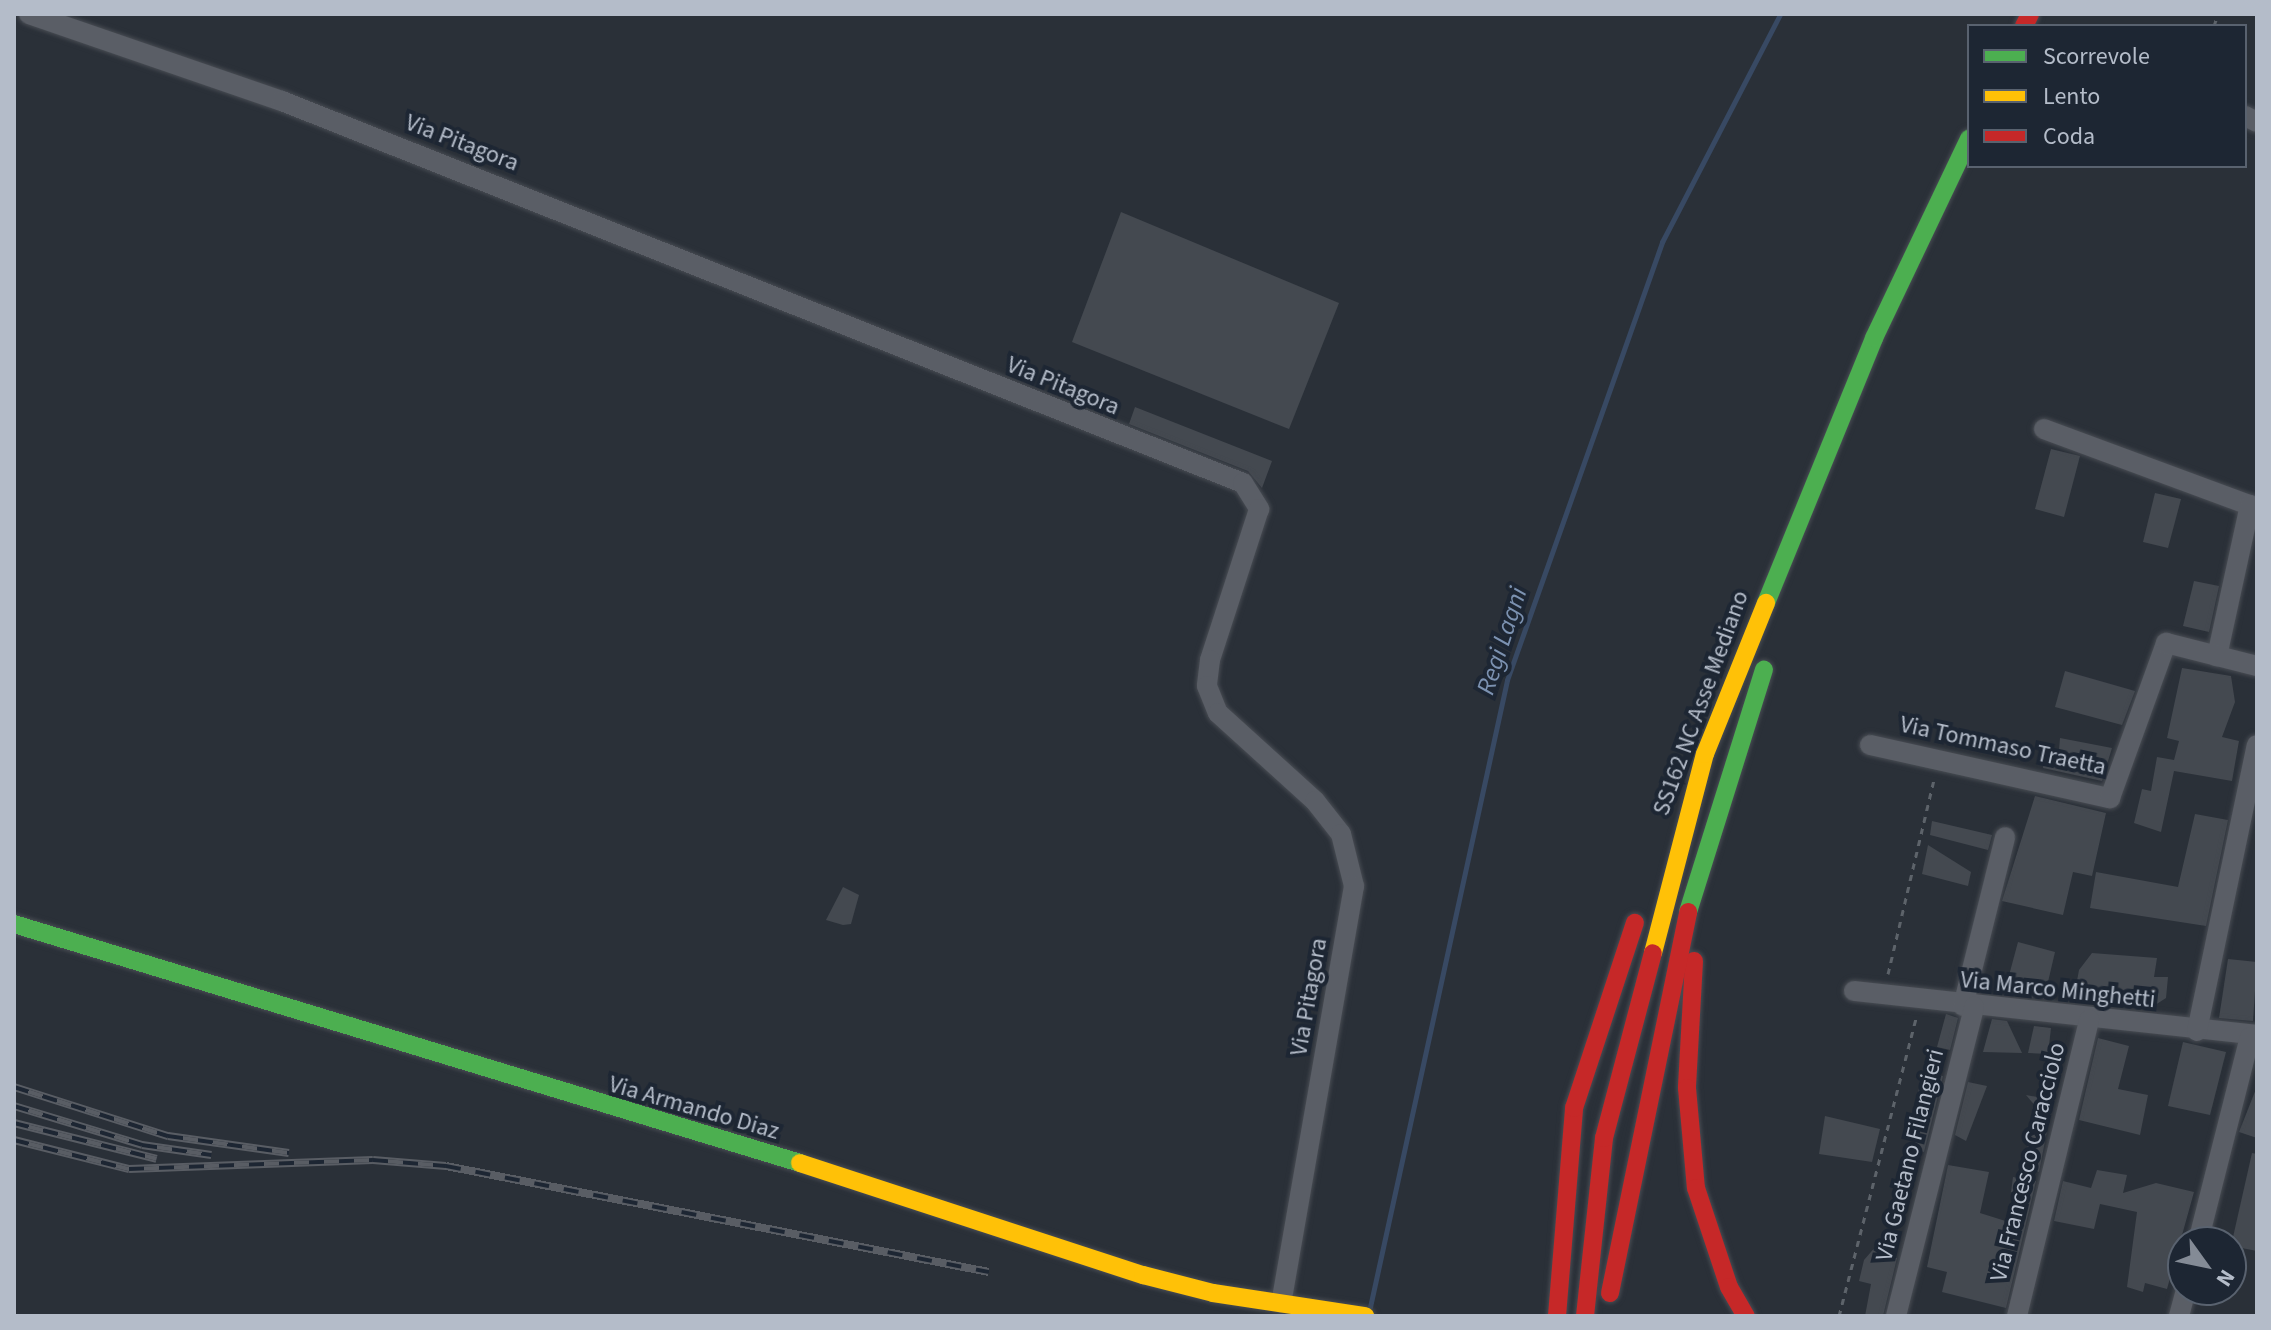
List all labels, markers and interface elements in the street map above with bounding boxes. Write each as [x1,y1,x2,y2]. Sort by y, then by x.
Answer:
legend [1967,24,2247,168]
text: Scorrevole [2043,39,2150,74]
text: Lento [2043,79,2100,114]
street label: Via Pitagora [401,108,523,178]
text: Coda [2043,119,2095,154]
street label: Via Pitagora [1002,350,1124,422]
water label: Regi Lagni [1470,583,1534,699]
street label: SS162 NC Asse Mediano [1647,587,1755,819]
street label: Via Tommaso Traetta [1897,710,2109,782]
street label: Via Pitagora [1284,936,1334,1058]
street label: Via Marco Minghetti [1959,965,2157,1015]
street label: Via Francesco Caracciolo [1984,1040,2072,1284]
street label: Via Gaetano Filangieri [1870,1046,1950,1264]
street label: Via Armando Diaz [606,1070,782,1146]
north arrow [2167,1226,2247,1306]
text: N [2208,1263,2243,1293]

